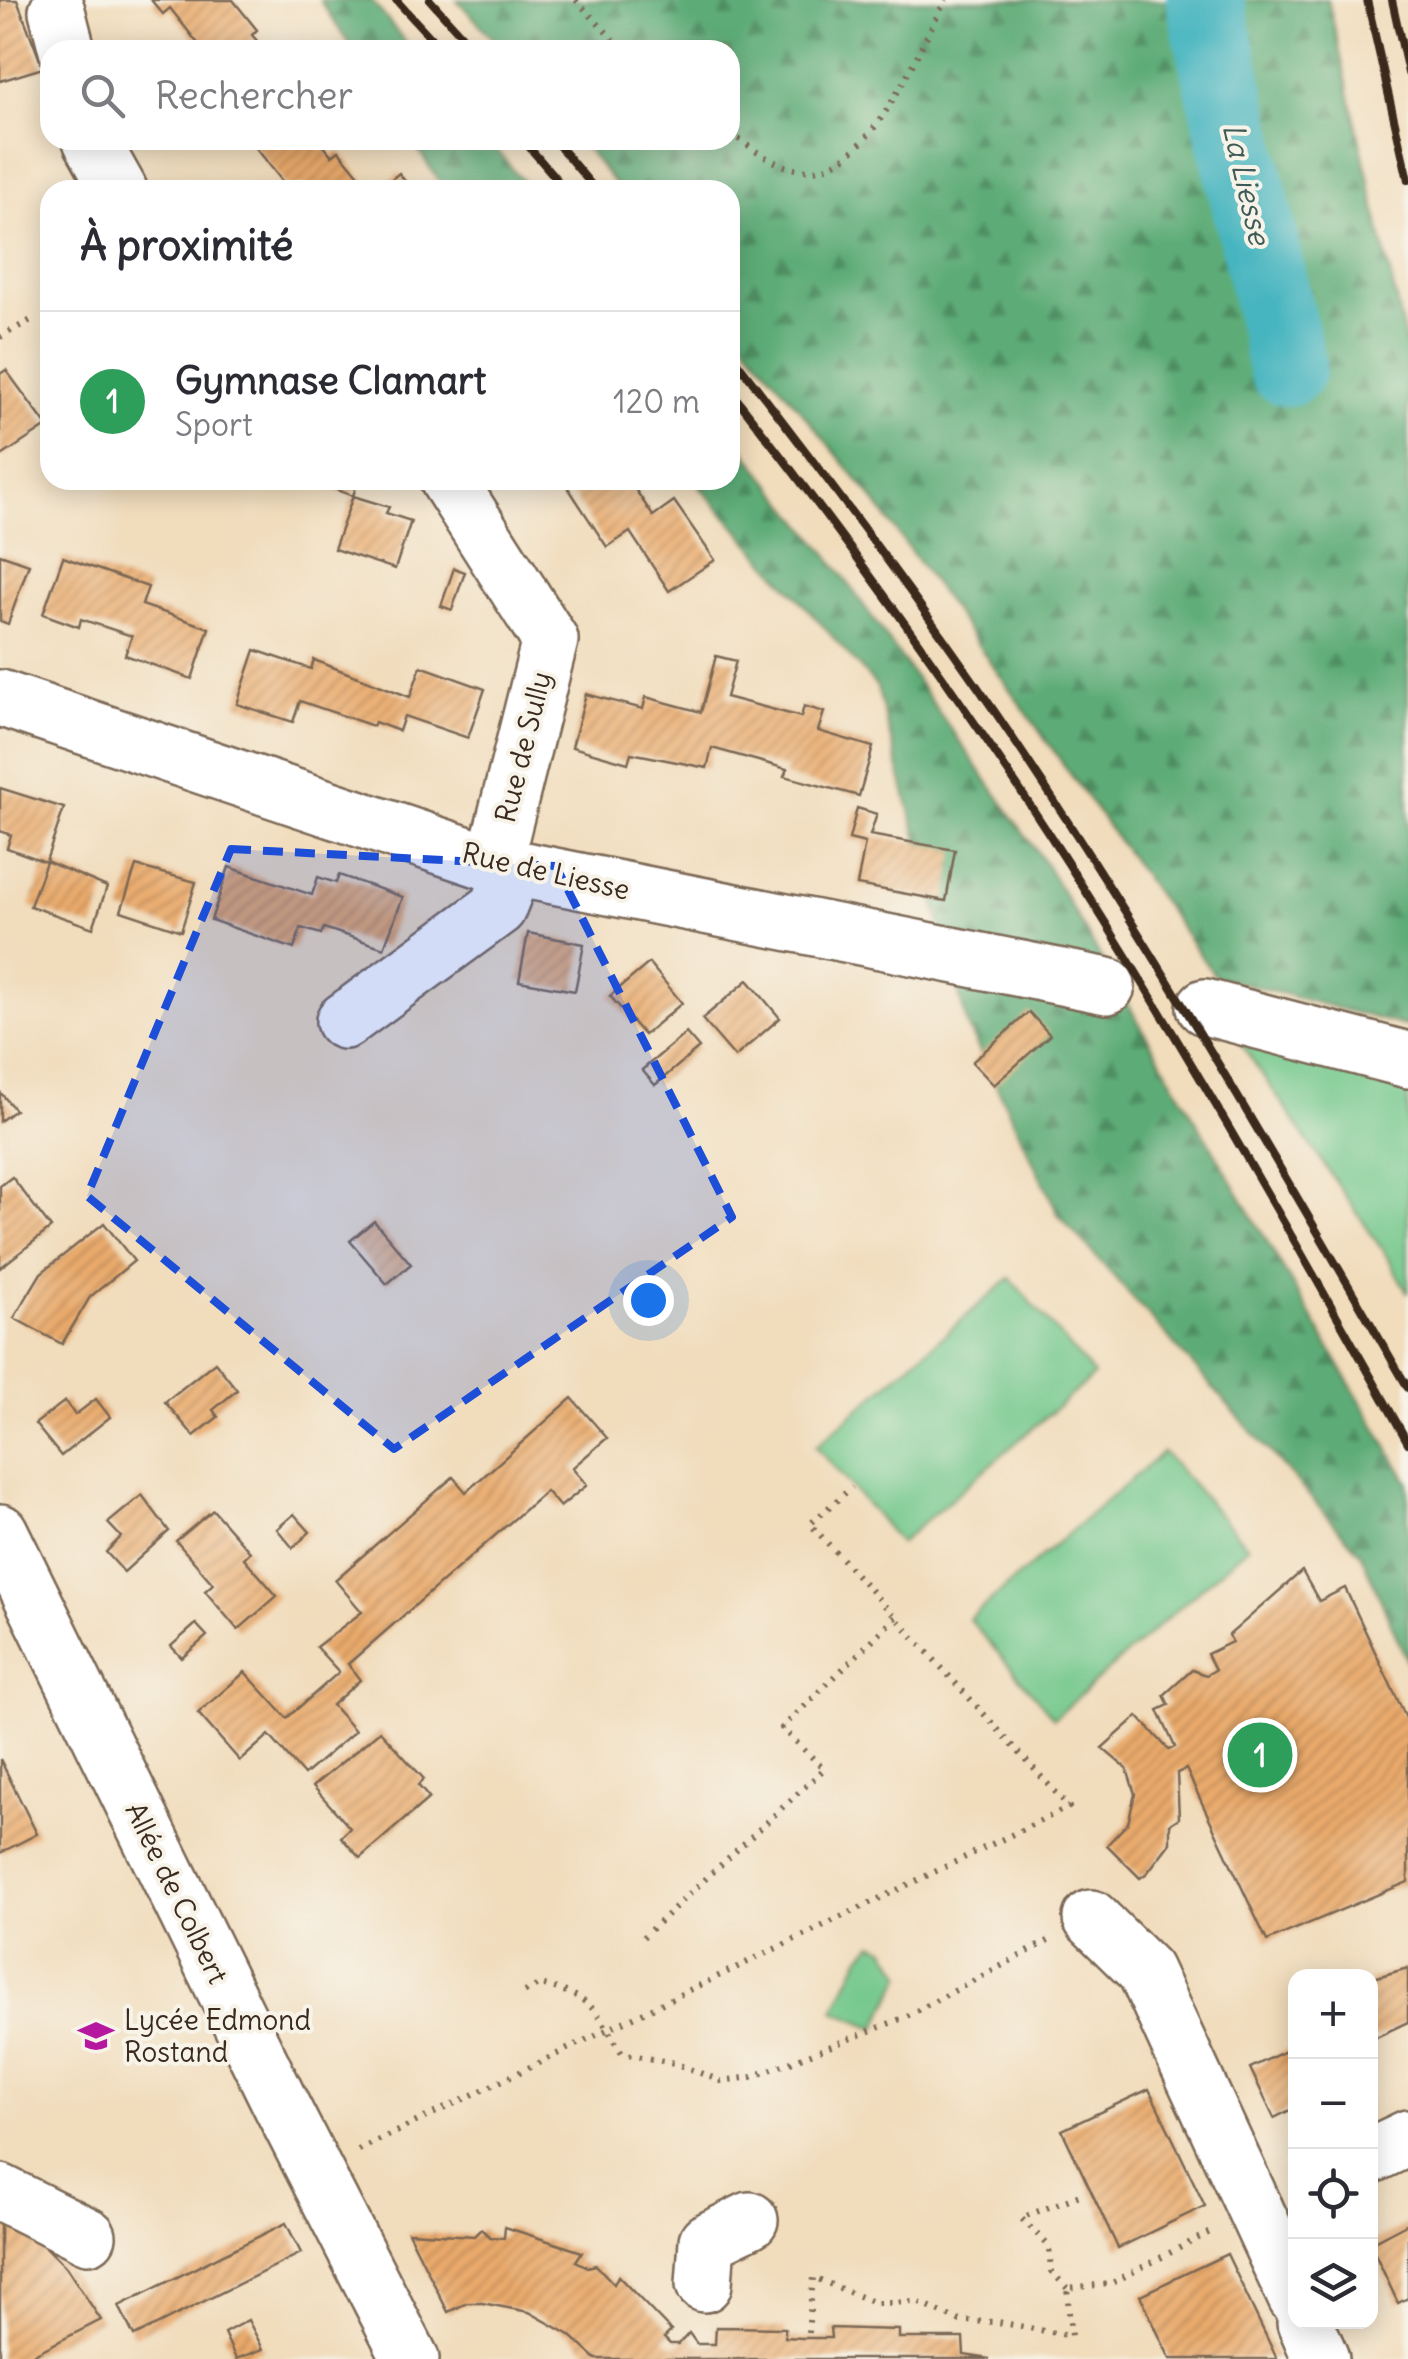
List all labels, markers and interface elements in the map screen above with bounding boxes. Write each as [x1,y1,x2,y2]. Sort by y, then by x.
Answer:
search box [40,40,740,150]
icon: search [75,68,130,123]
text: Rechercher [155,72,353,119]
water label: La Liesse [1215,120,1280,250]
text: À proximité [80,219,293,271]
text: Gymnase Clamart [175,357,486,404]
text: 1 [106,381,119,422]
text: 120 m [613,381,700,422]
text: Sport [175,404,253,445]
street label: Rue de Sully [487,668,559,826]
street label: Rue de Liesse [459,834,633,908]
your location [623,1275,674,1326]
pin: 1 [1228,1718,1292,1792]
street label: Allée de Colbert [118,1797,236,1989]
map controls [1288,1969,1378,2329]
button: + [1288,1969,1378,2059]
place label: Lycée Edmond Rostand [124,2002,311,2070]
school or university icon: Lycée Edmond Rostand [77,2017,115,2055]
button: − [1288,2059,1378,2149]
button: locate [1288,2149,1378,2239]
button: layers [1288,2239,1378,2329]

